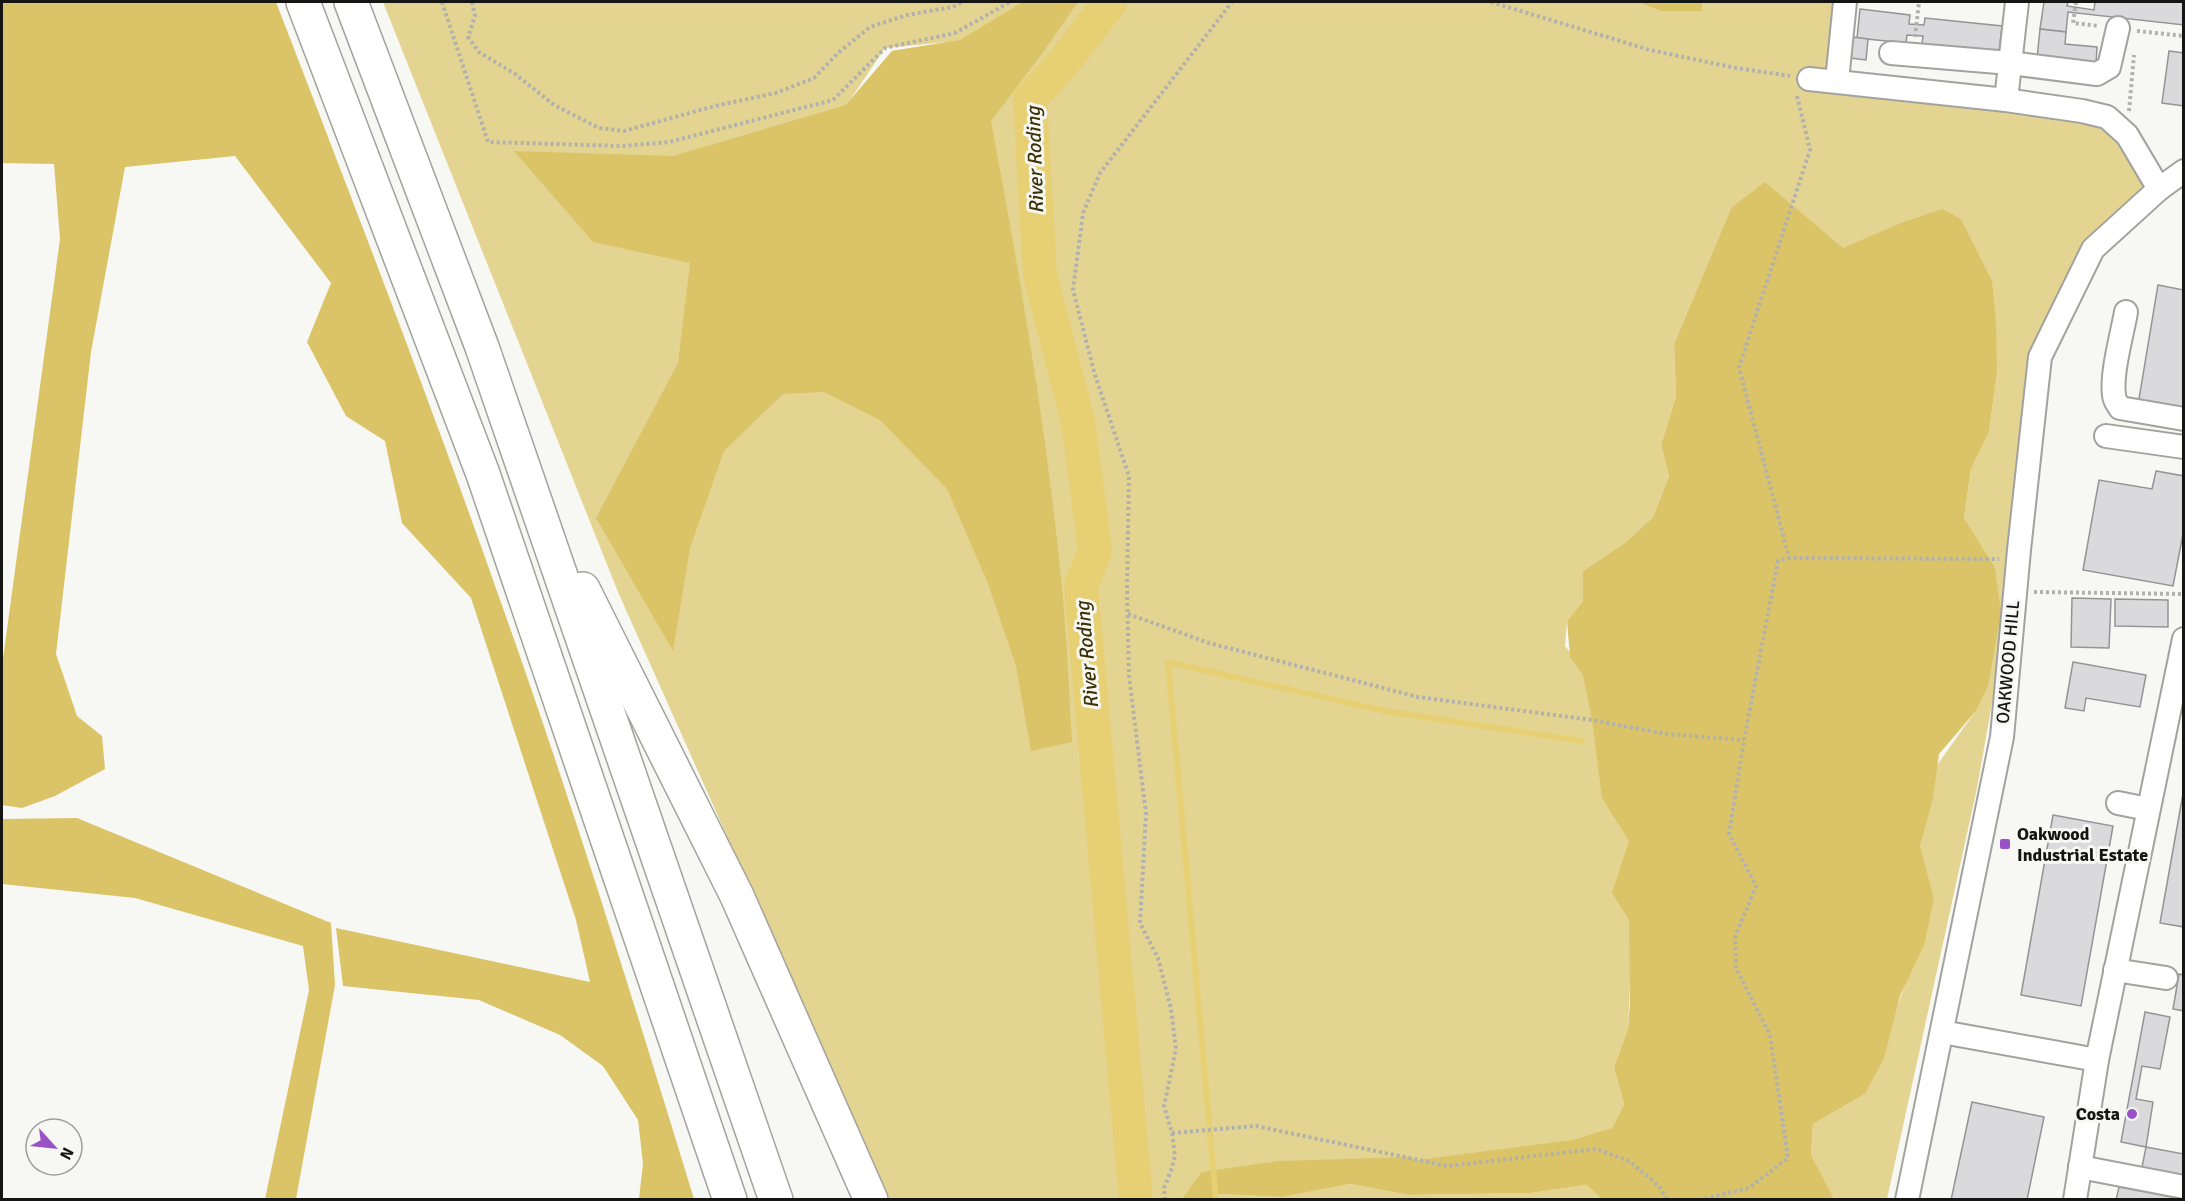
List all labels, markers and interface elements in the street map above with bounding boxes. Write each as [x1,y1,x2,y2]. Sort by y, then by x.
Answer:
water label: River Roding [1021,104,1049,214]
water label: River Roding [1070,599,1104,710]
street label: OAKWOOD HILL [1992,599,2024,725]
place label: Oakwood Industrial Estate [2017,823,2148,866]
marker: Oakwood Industrial Estate [1998,837,2012,851]
place label: Costa [2076,1103,2120,1125]
marker: Costa [2125,1107,2139,1121]
north arrow [24,1117,84,1177]
text: N [55,1144,78,1163]

